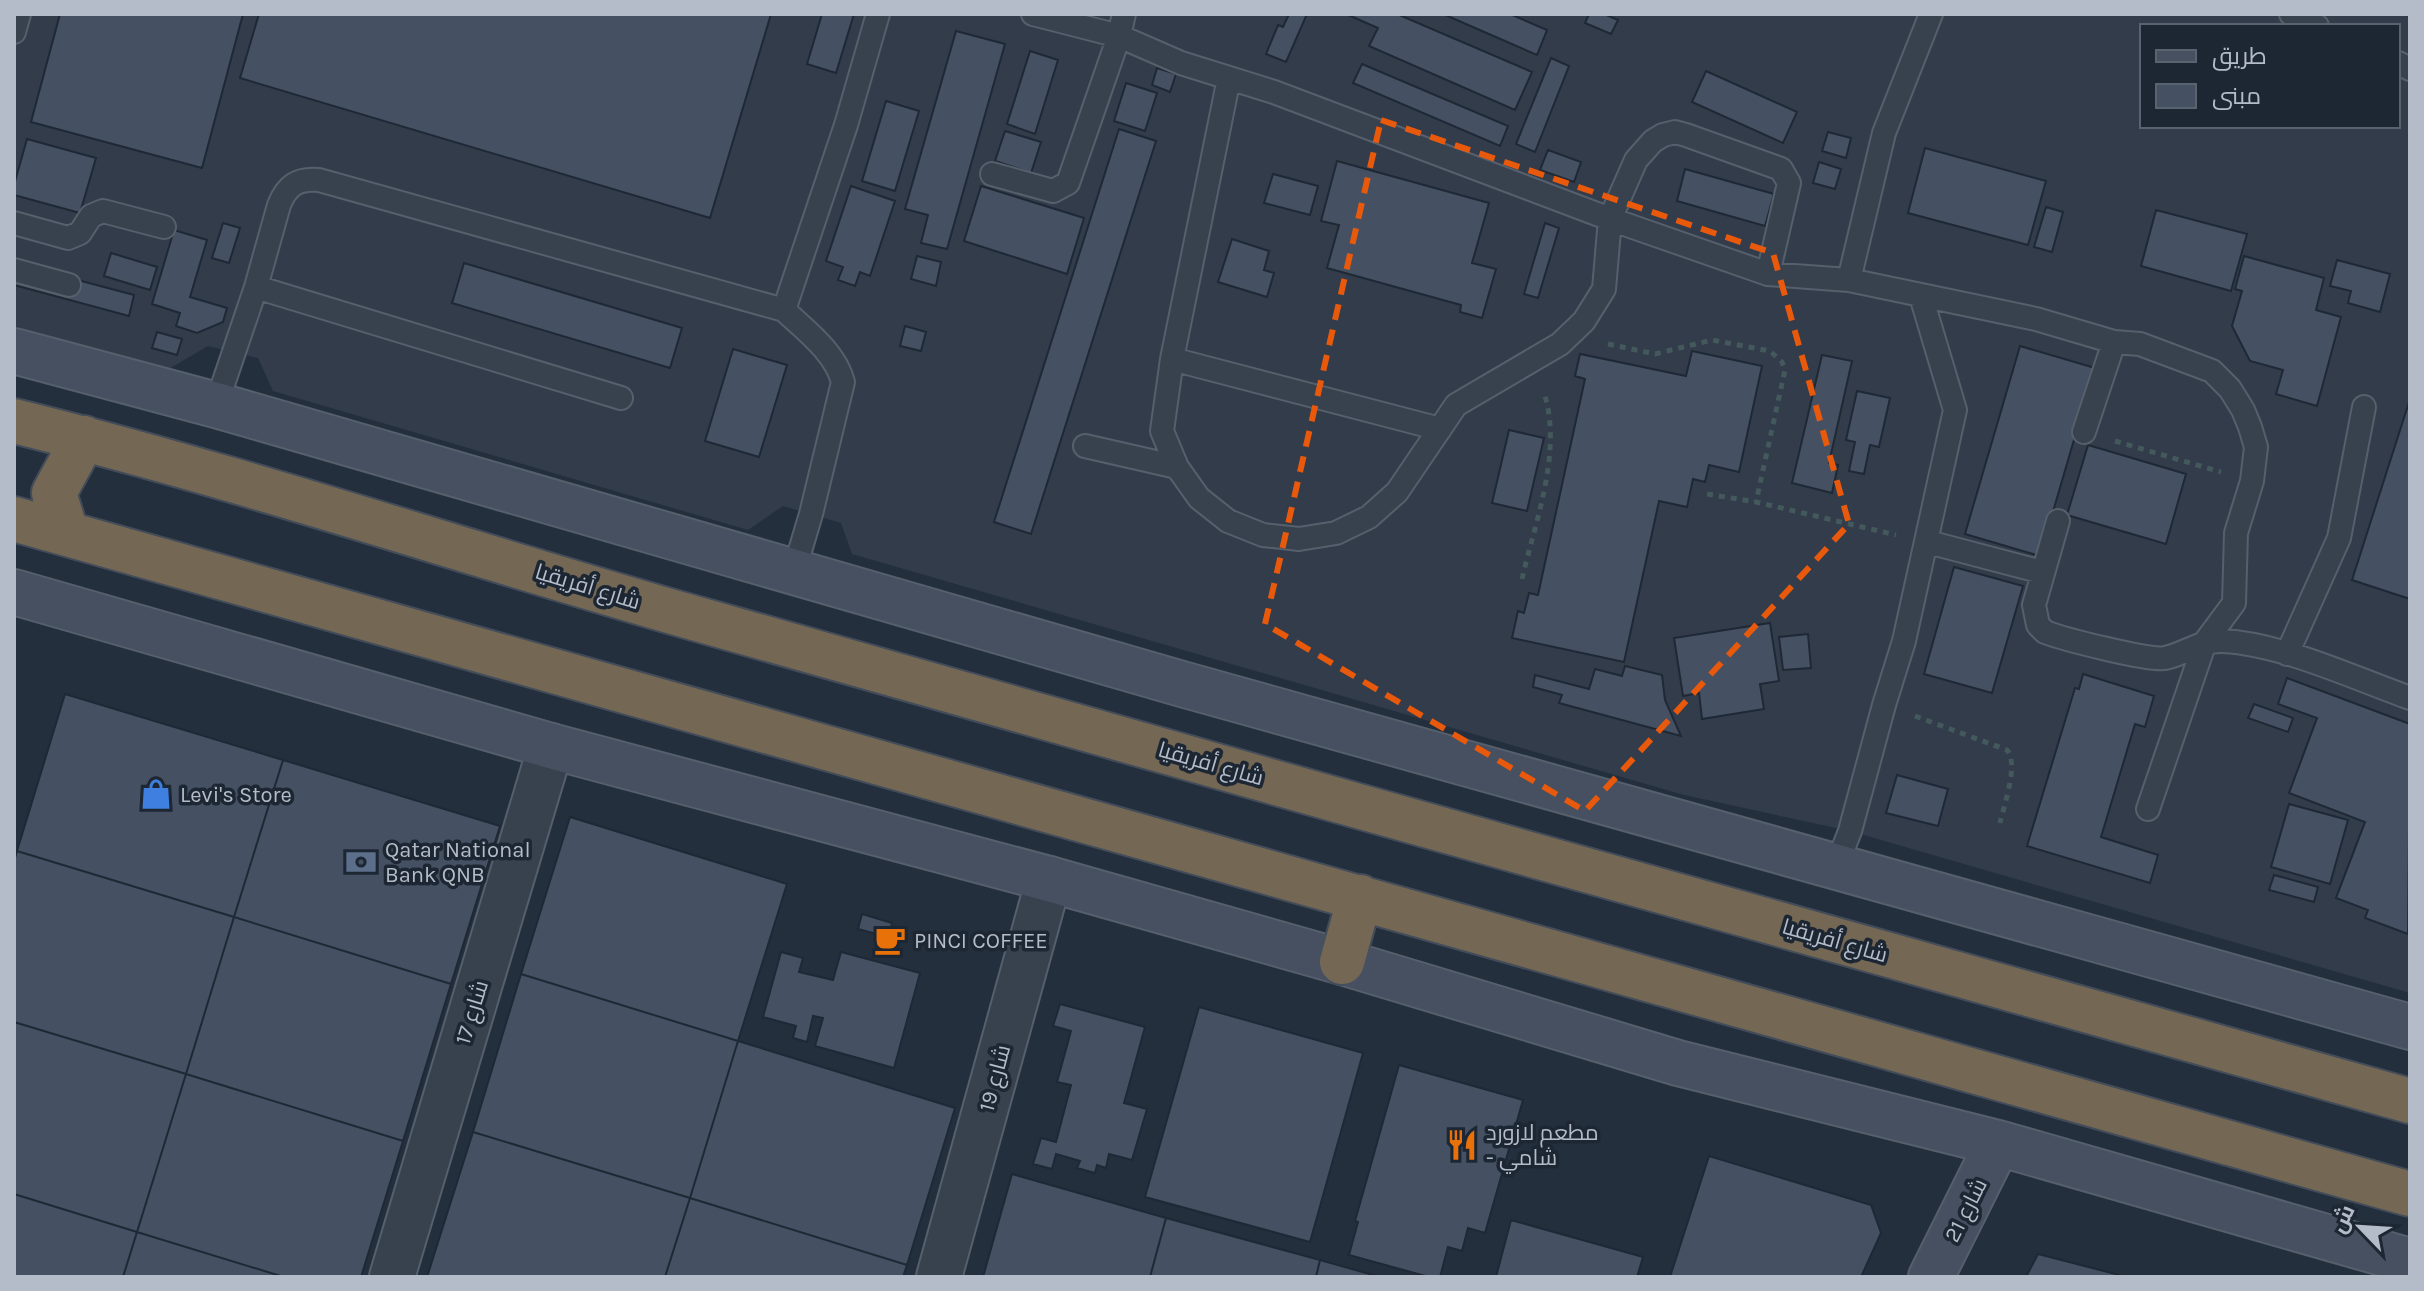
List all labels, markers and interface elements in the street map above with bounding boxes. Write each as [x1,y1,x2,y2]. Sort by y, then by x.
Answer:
legend [2140,24,2400,128]
text: طريق [2212,42,2267,71]
text: مبنى [2212,82,2261,110]
street label: شارع أفريقيا [532,558,644,616]
street label: شارع أفريقيا [1155,736,1267,792]
shop icon: Levi's Store [139,777,173,811]
place label: Levi's Store [180,782,292,808]
place label: Qatar National Bank QNB [385,837,531,888]
bank icon: Qatar National Bank QNB [344,845,378,879]
street label: شارع أفريقيا [1779,913,1891,969]
cafe icon: PINCI COFFEE [873,923,907,957]
place label: PINCI COFFEE [914,928,1048,954]
street label: شارع 17 [450,977,495,1048]
street label: شارع 19 [974,1042,1017,1115]
place label: مطعم لازورد - شامي [1486,1120,1599,1174]
restaurant icon: مطعم لازورد - شامي [1445,1128,1479,1162]
street label: شارع 21 [1939,1174,1994,1247]
north arrow [2320,1187,2400,1267]
text: ش [2325,1201,2361,1237]

